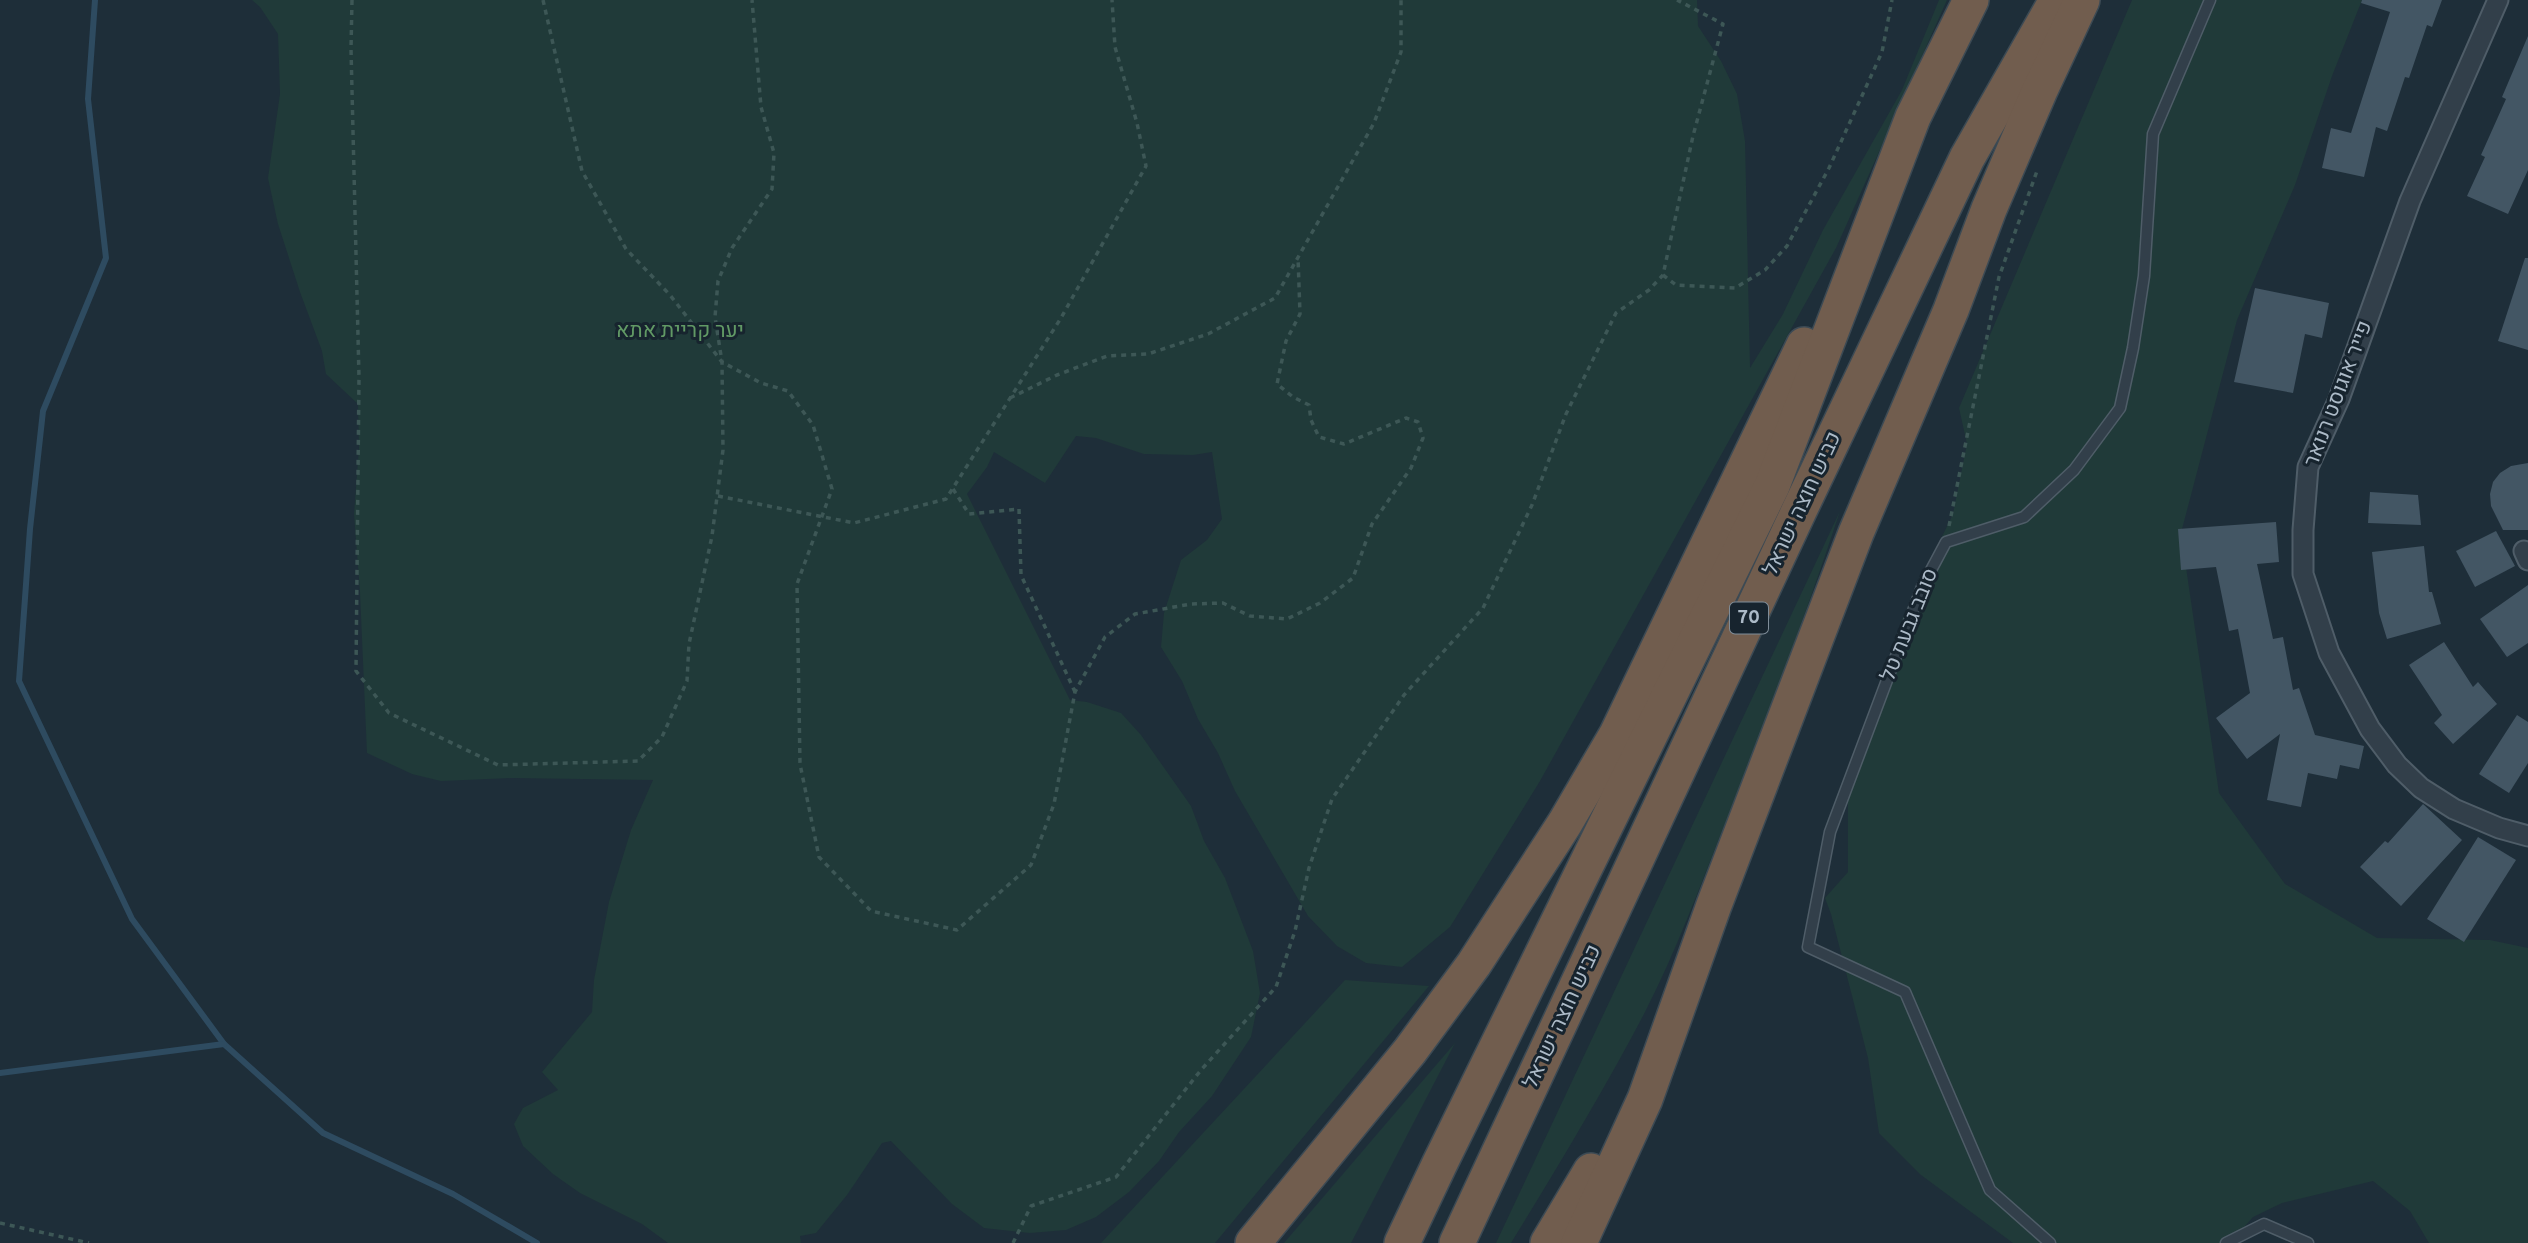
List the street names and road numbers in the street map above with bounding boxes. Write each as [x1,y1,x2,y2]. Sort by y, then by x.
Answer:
street label: פייר אוגוסט רנואר [2299,317,2379,471]
street label: כביש חוצה ישראל [1758,428,1848,580]
street label: סובב גבעת טל [1875,564,1945,686]
road number: 70 [1730,603,1768,634]
street label: כביש חוצה ישראל [1518,941,1608,1093]

